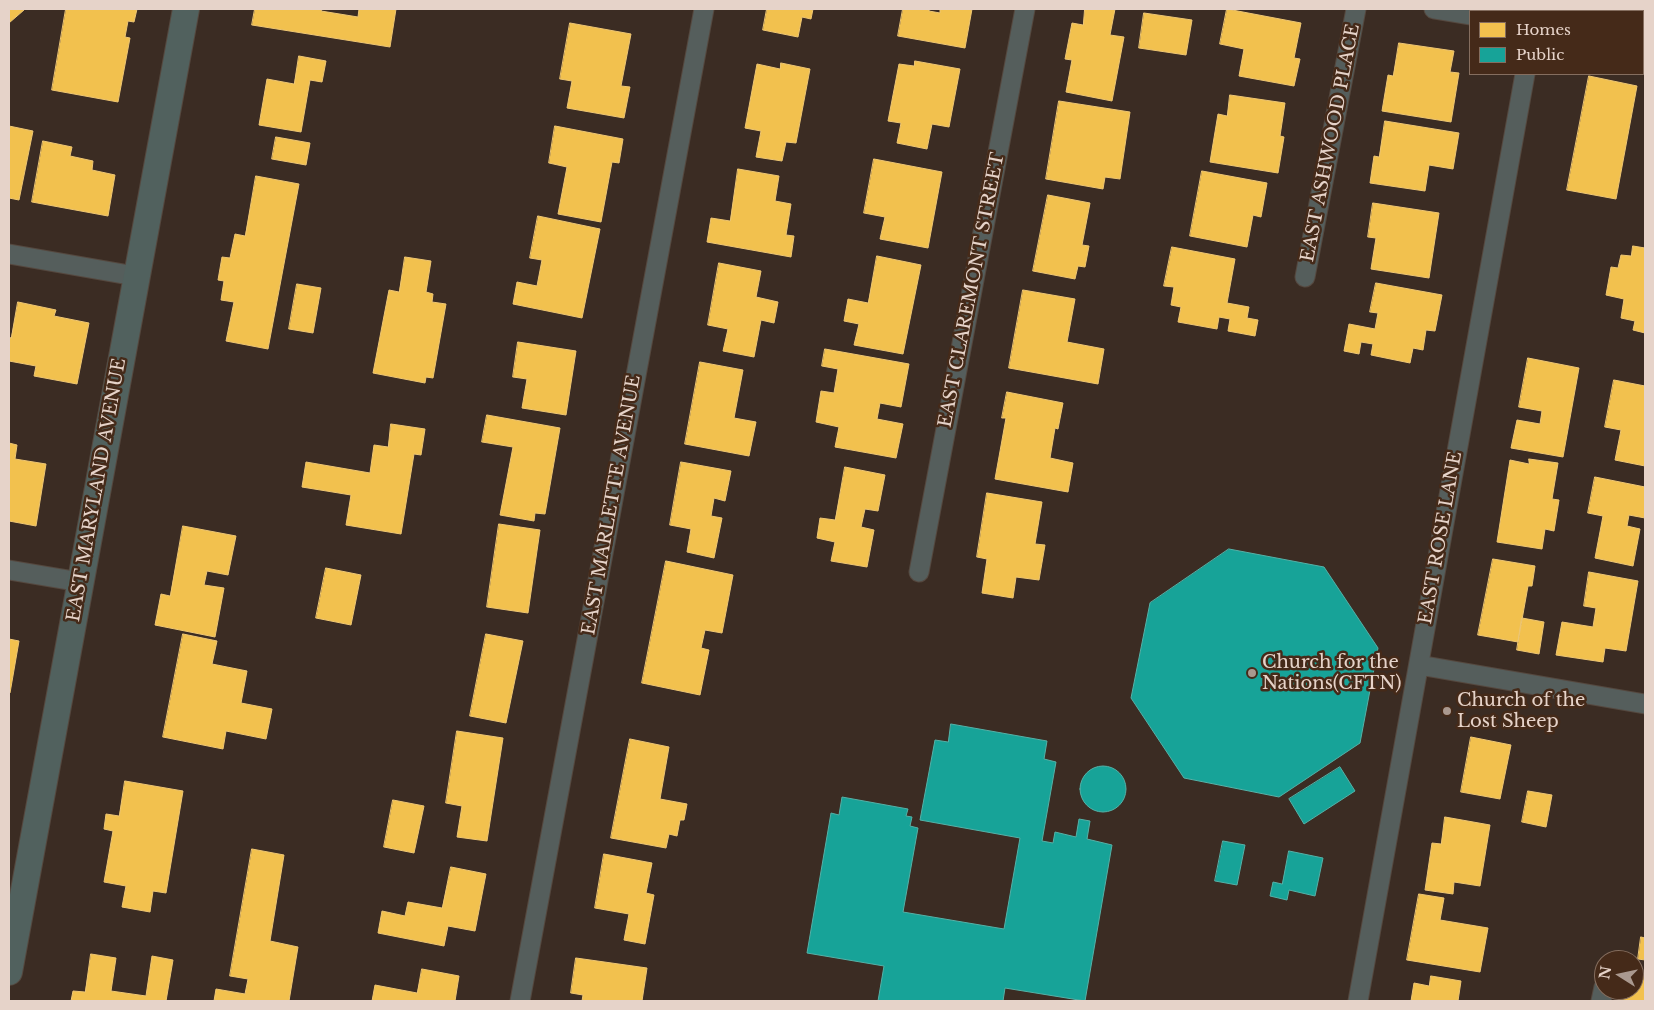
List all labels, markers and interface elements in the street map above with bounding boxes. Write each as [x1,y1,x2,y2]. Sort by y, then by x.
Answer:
legend [1469,10,1644,75]
text: Homes [1516,20,1571,39]
street label: EAST ASHWOOD PLACE [1297,22,1365,264]
text: Public [1516,45,1564,64]
street label: EAST CLAREMONT STREET [935,151,1009,429]
street label: EAST MARYLAND AVENUE [63,357,131,623]
street label: EAST MARLETTE AVENUE [578,373,646,637]
street label: EAST ROSE LANE [1415,450,1467,626]
place label: Church for the Nations(CFTN) [1262,652,1402,694]
marker: Church for the Nations(CFTN) [1246,667,1258,679]
place label: Church of the Lost Sheep [1457,690,1585,732]
marker: Church of the Lost Sheep [1441,705,1453,717]
north arrow [1594,950,1644,1000]
text: N [1595,965,1615,981]

